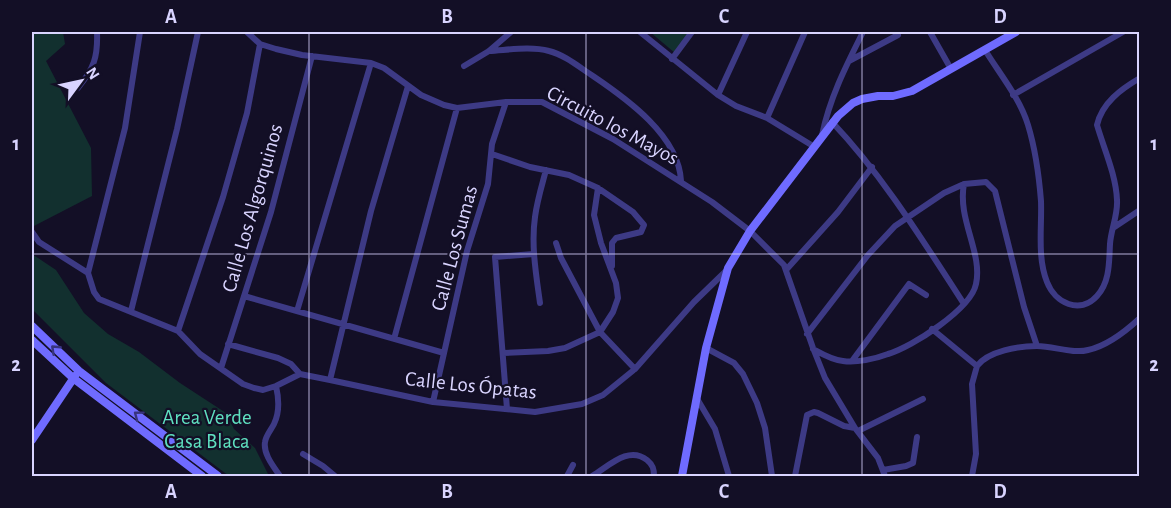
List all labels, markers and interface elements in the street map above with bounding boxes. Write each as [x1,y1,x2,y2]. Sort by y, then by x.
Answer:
text: A [165,7,177,27]
text: B [441,7,453,27]
text: C [719,7,730,27]
text: D [993,7,1007,27]
north arrow [51,51,111,111]
text: N [83,64,102,82]
street label: Circuito los Mayos [543,82,682,169]
street label: Calle Los Algorquinos [218,122,287,295]
text: 1 [12,134,20,154]
text: 1 [1150,134,1158,154]
street label: Calle Los Sumas [428,183,481,313]
one-way arrow [52,345,63,356]
text: 2 [11,355,21,375]
text: 2 [1149,355,1159,375]
street label: Calle Los Ópatas [404,366,538,403]
park label: Area Verde Casa Blaca [162,407,252,452]
one-way arrow [134,411,145,422]
text: A [165,482,177,502]
text: B [441,482,453,502]
text: C [719,482,730,502]
text: D [993,482,1007,502]

